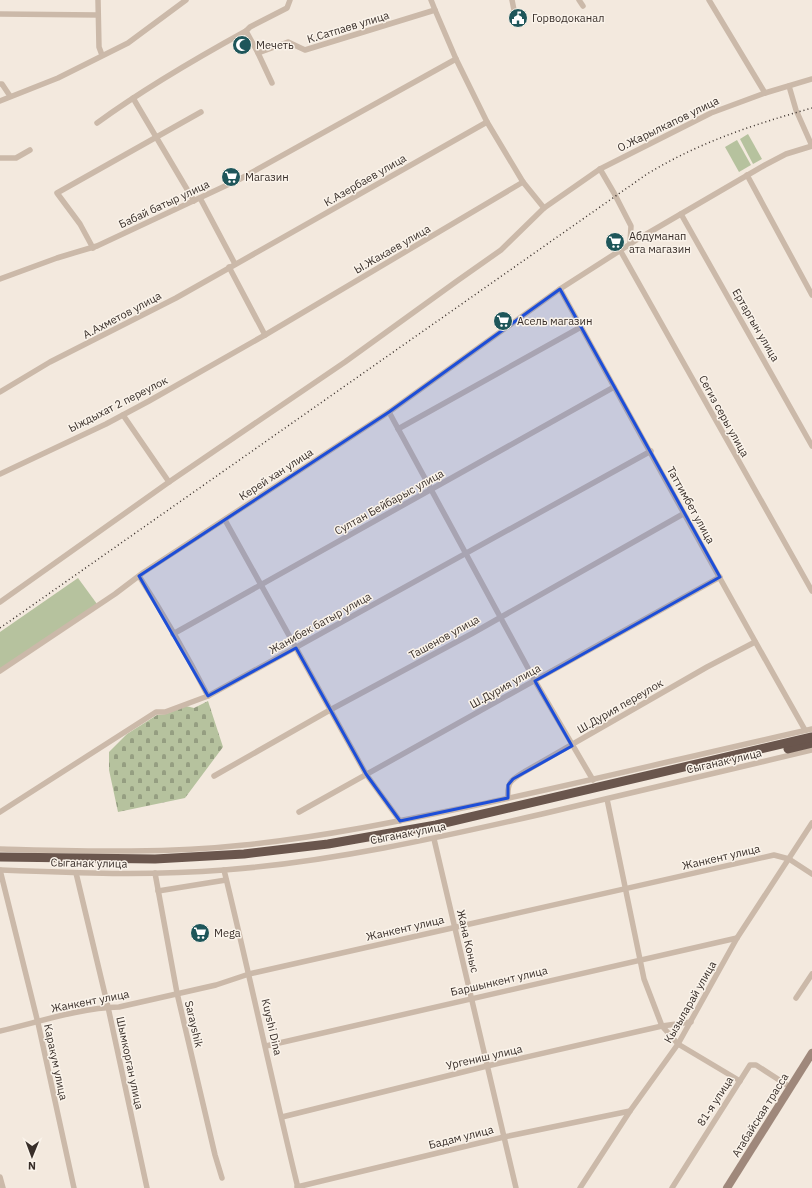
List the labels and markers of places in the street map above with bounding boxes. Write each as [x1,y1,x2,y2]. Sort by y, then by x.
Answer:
public building icon: Горводоканал [507,7,529,29]
place label: Горводоканал [532,11,604,25]
mosque icon: Мечеть [231,34,253,56]
place label: Мечеть [256,38,294,52]
supermarket icon: Магазин [220,166,242,188]
place label: Магазин [245,170,289,184]
place label: Абдуманап ата магазин [629,229,691,256]
supermarket icon: Абдуманап ата магазин [604,231,626,253]
supermarket icon: Асель магазин [492,310,514,332]
place label: Асель магазин [517,314,593,328]
supermarket icon: Mega [189,922,211,944]
place label: Mega [214,926,241,940]

